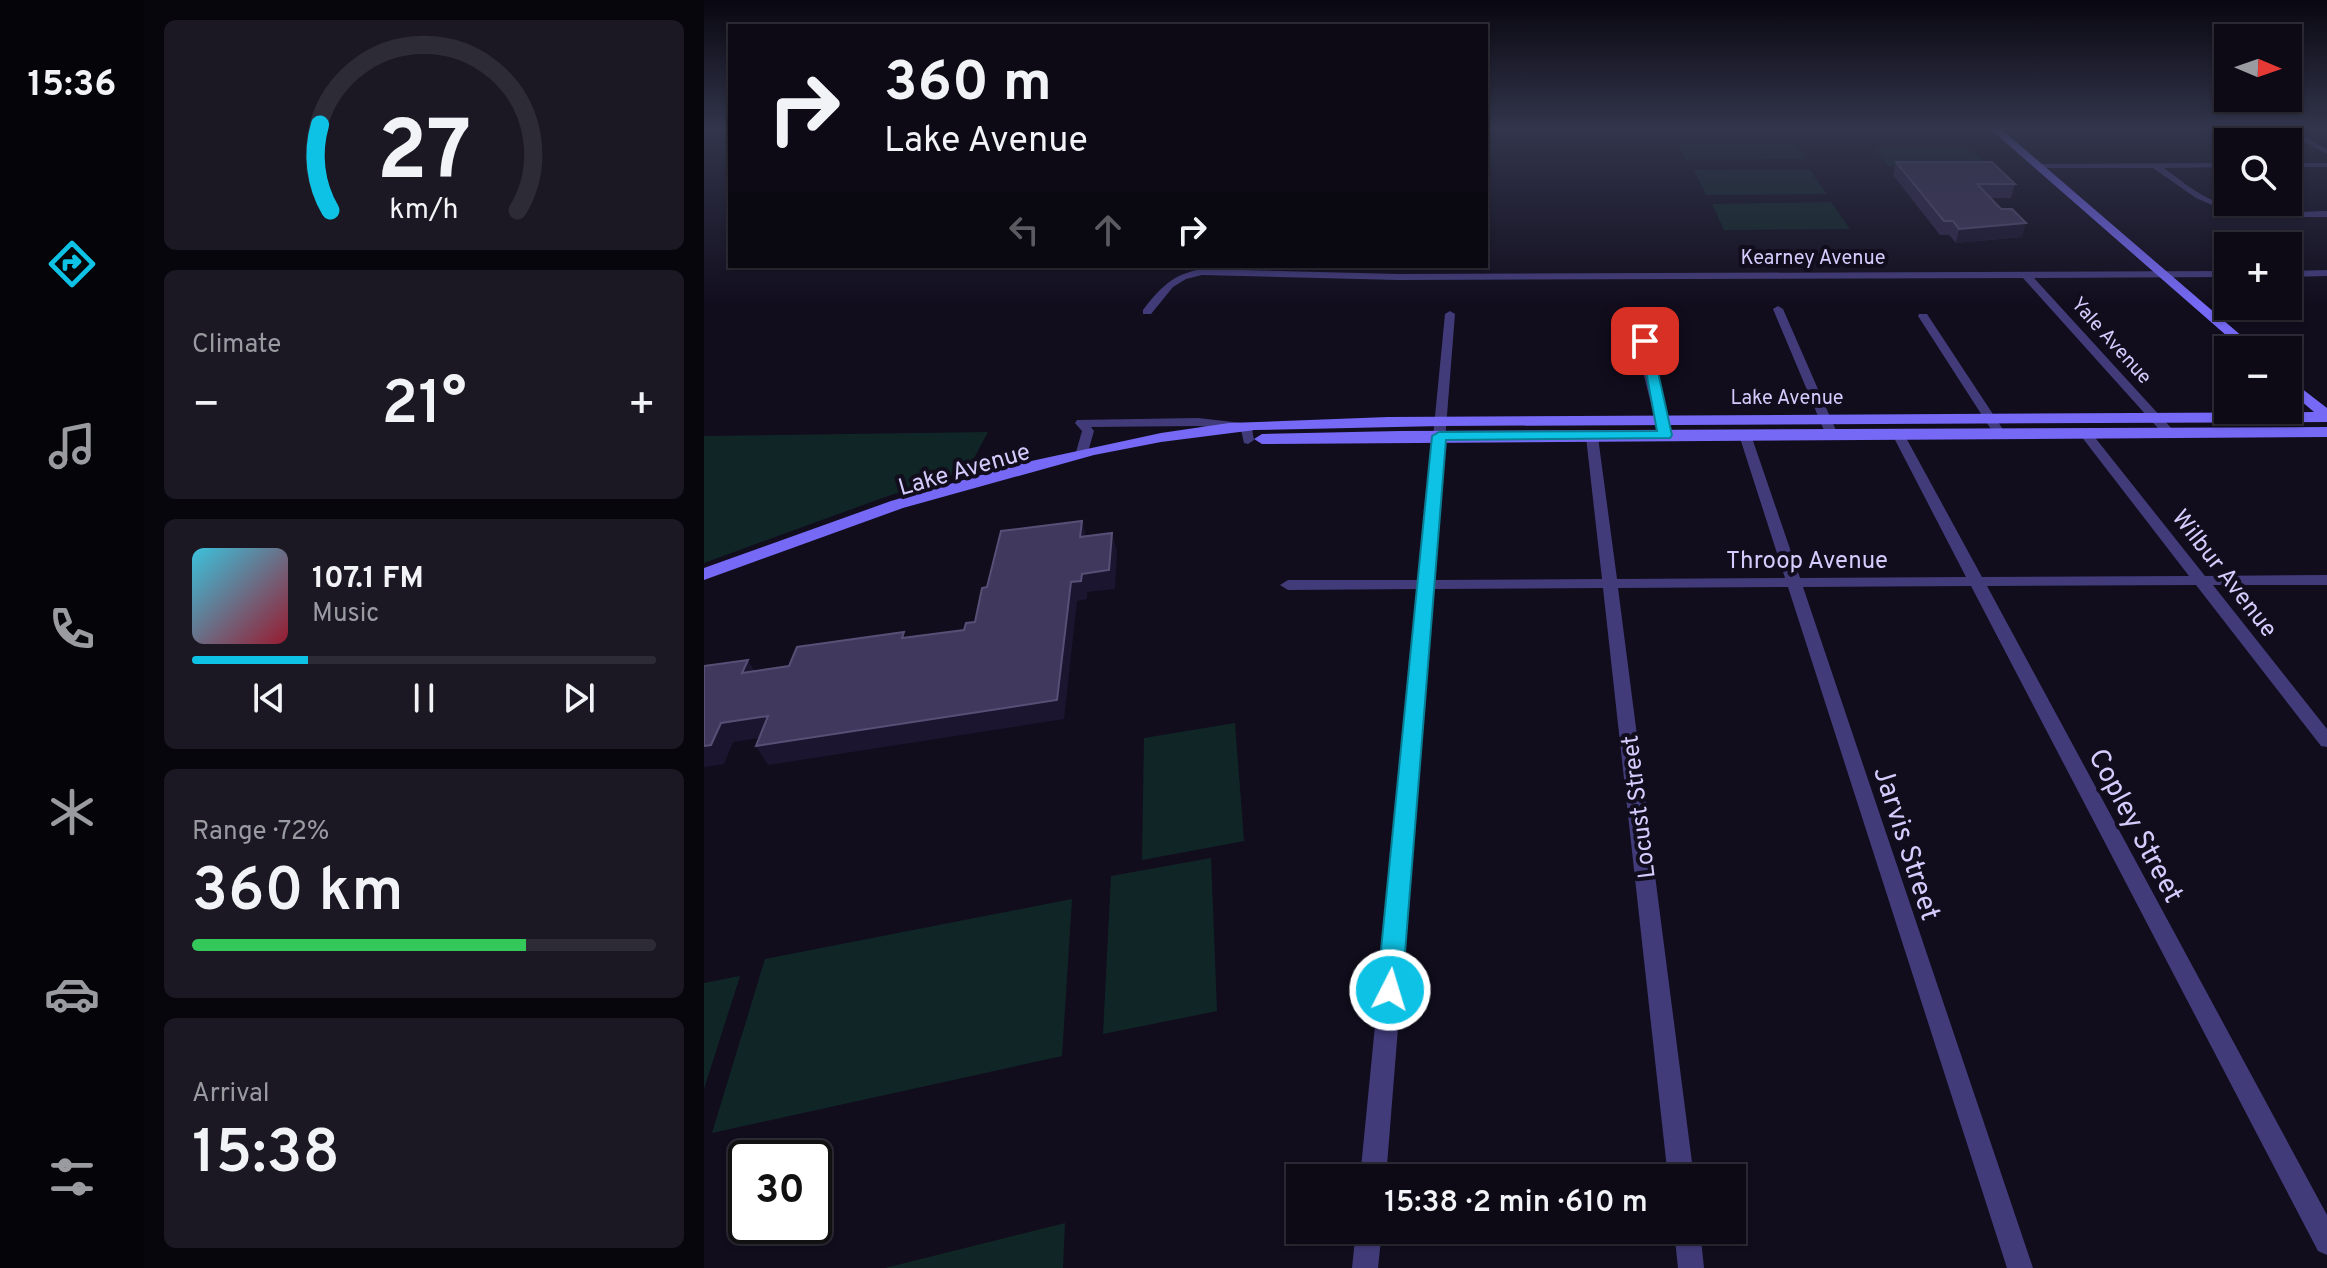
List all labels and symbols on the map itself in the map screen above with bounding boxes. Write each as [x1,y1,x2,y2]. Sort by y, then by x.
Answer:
north arrow [2214,24,2302,112]
street label: Kearney Avenue [1740,246,1886,272]
street label: Yale Avenue [2064,292,2157,390]
pin [1611,307,1679,375]
street label: Lake Avenue [1730,386,1844,412]
street label: Lake Avenue [895,438,1034,504]
street label: Wilbur Avenue [2164,504,2283,644]
street label: Throop Avenue [1726,547,1888,577]
street label: Locust Street [1616,733,1664,880]
street label: Copley Street [2079,743,2190,910]
street label: Jarvis Street [1863,762,1947,925]
position arrow [1348,948,1432,1032]
speed limit sign: 30 [728,1140,832,1244]

